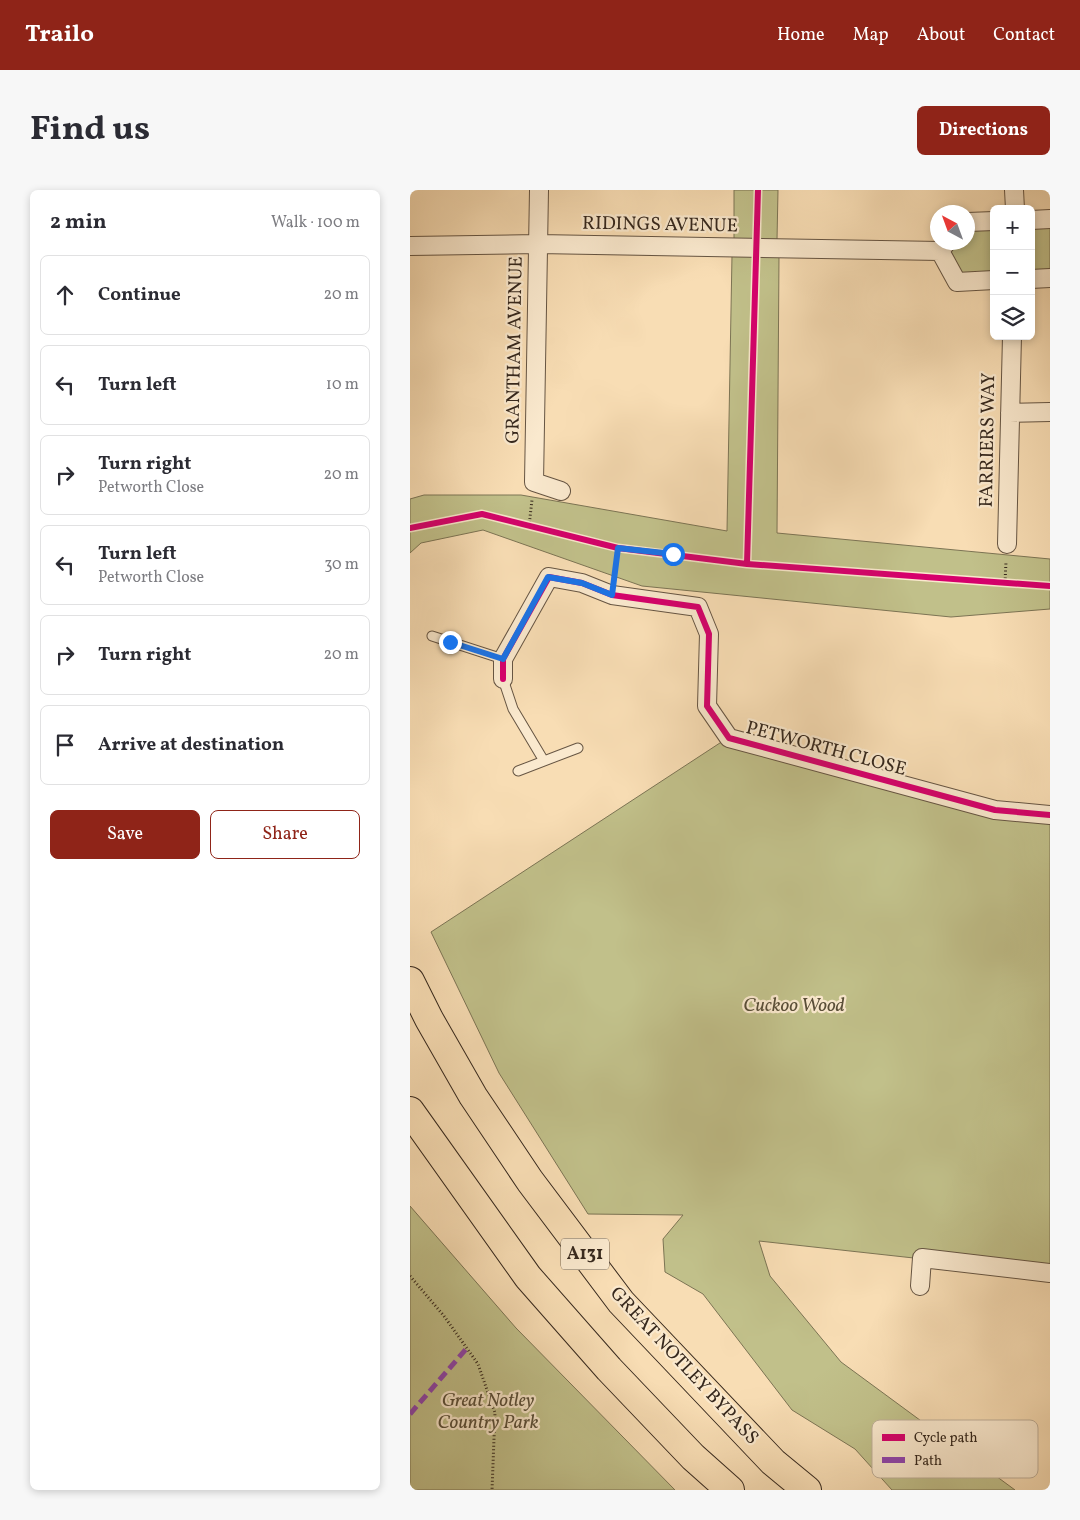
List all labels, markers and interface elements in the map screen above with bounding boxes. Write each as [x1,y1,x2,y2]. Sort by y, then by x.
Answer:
text: Trailo [25,18,94,52]
text: Home [777,23,825,48]
text: Map [853,23,889,48]
text: About [917,23,965,48]
text: Contact [993,23,1055,48]
text: Find us [30,106,150,154]
button: Directions [917,106,1050,155]
north arrow [930,205,975,250]
map controls [990,205,1035,340]
button: + [990,205,1035,250]
text: 2 min [50,208,107,237]
street label: RIDINGS AVENUE [582,211,738,239]
text: Walk · 100 m [271,212,360,234]
button: − [990,250,1035,295]
street label: GRANTHAM AVENUE [500,256,530,444]
icon: ahead [51,281,79,309]
text: Continue [98,282,181,308]
text: 20 m [324,284,359,306]
button: layers [990,295,1035,340]
icon: left [51,371,79,399]
text: Turn left [98,372,177,398]
street label: FARRIERS WAY [974,372,1002,508]
text: 10 m [326,374,359,396]
text: Turn right [98,451,191,477]
icon: right [51,461,79,489]
text: 20 m [324,464,359,486]
text: Petworth Close [98,477,204,499]
text: Turn left [98,541,177,567]
route start [662,543,685,566]
icon: left [51,551,79,579]
text: 30 m [324,554,359,576]
text: Petworth Close [98,567,204,589]
route end [439,631,462,654]
icon: right [51,641,79,669]
text: Turn right [98,642,191,668]
text: 20 m [324,644,359,666]
street label: PETWORTH CLOSE [743,715,909,783]
icon: arrive [51,731,79,759]
text: Arrive at destination [98,732,284,758]
button: Save [50,810,200,859]
button: Share [210,810,360,859]
park label: Cuckoo Wood [743,993,845,1019]
road number: A131 [561,1238,609,1270]
street label: GREAT NOTLEY BYPASS [604,1281,764,1451]
park label: Great Notley Country Park [437,1388,539,1436]
legend [872,1420,1038,1478]
text: Cycle path [914,1429,978,1448]
text: Path [914,1452,942,1471]

